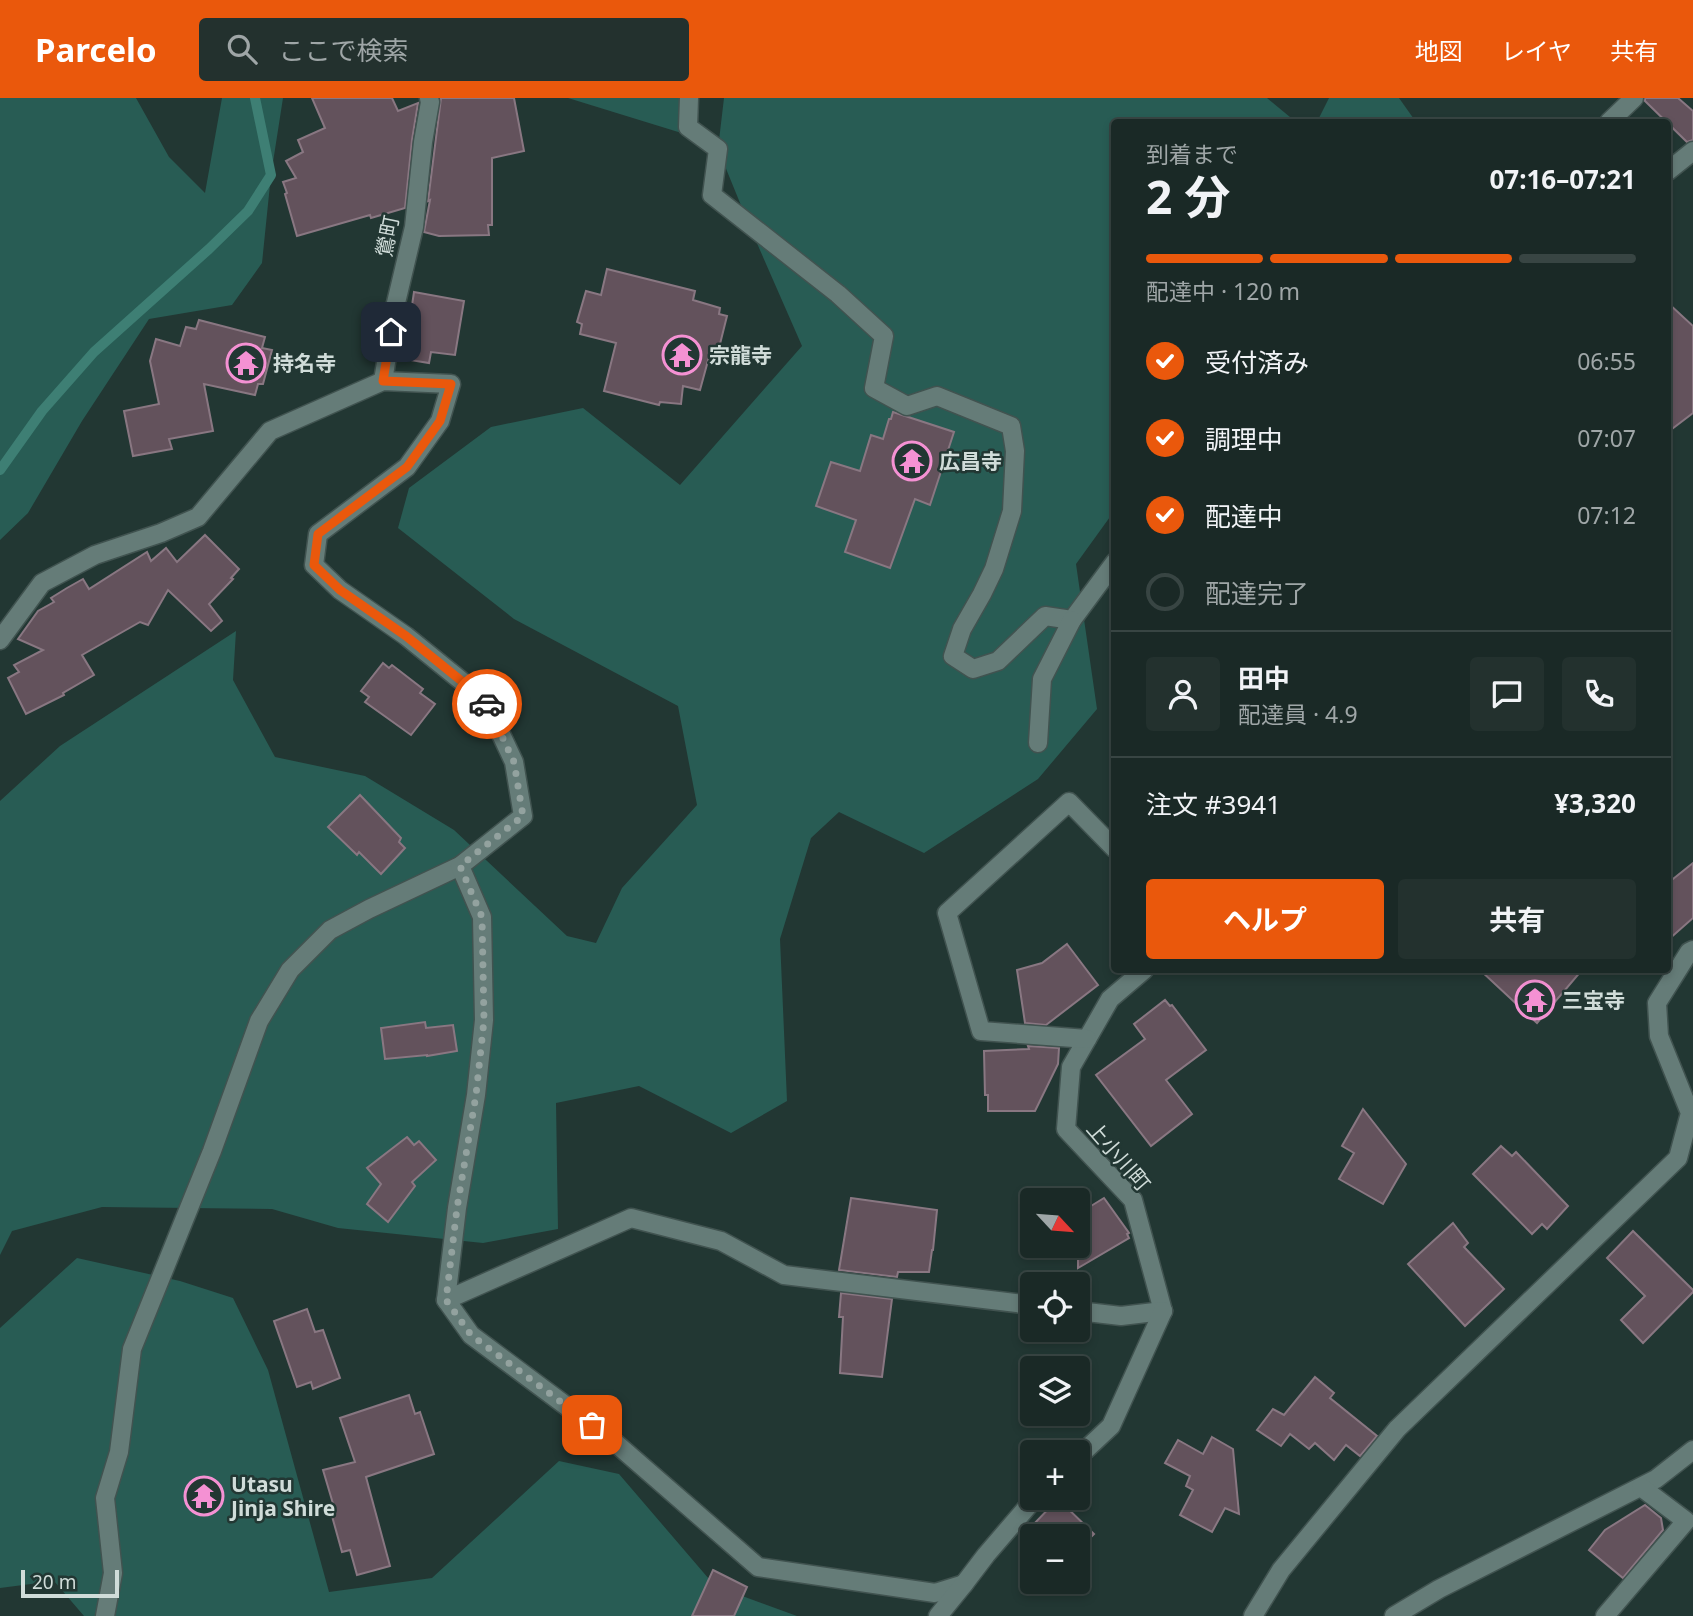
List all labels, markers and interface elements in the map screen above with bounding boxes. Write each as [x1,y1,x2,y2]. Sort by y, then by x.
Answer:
search box [199,18,689,81]
text: Parcelo [35,27,157,72]
icon: search [223,30,261,68]
text: ここで検索 [279,32,409,68]
text: 地図 [1415,34,1463,67]
text: レイヤ [1501,34,1572,67]
text: 共有 [1610,34,1658,67]
text: 到着まで [1146,138,1238,170]
text: 07:16–07:21 [1489,161,1636,197]
text: 2 分 [1146,165,1230,227]
street label: 鶯町 [369,213,405,259]
text: 配達中 · 120 m [1146,275,1300,307]
pin [361,302,421,362]
icon: home [372,313,410,351]
temple icon: 宗龍寺 [661,334,703,376]
place label: 宗龍寺 [709,341,772,369]
temple icon: 持名寺 [225,342,267,384]
icon: check [1146,342,1184,380]
text: 受付済み [1205,344,1309,380]
text: 06:55 [1577,345,1636,377]
place label: 持名寺 [273,349,336,377]
icon: check [1146,419,1184,457]
text: 調理中 [1205,421,1283,457]
text: 07:07 [1577,422,1636,454]
temple icon: 広昌寺 [891,440,933,482]
place label: 広昌寺 [939,447,1002,475]
icon: check [1146,496,1184,534]
text: 配達中 [1205,498,1283,534]
text: 07:12 [1577,499,1636,531]
text: 配達完了 [1205,575,1309,611]
button: person [1146,657,1220,731]
button: chat [1470,657,1544,731]
button: phone [1562,657,1636,731]
text: 田中 [1238,660,1290,696]
courier [452,669,522,739]
icon: car [468,685,506,723]
text: 配達員 · 4.9 [1238,698,1358,730]
text: ¥3,320 [1554,785,1636,821]
text: 注文 #3941 [1146,786,1281,822]
button: ヘルプ [1146,879,1384,959]
button: 共有 [1398,879,1636,959]
temple icon: 三宝寺 [1514,979,1556,1021]
place label: 三宝寺 [1562,986,1625,1014]
street label: 上小川町 [1081,1115,1157,1197]
north arrow [1020,1188,1090,1258]
map controls [1020,1188,1090,1594]
button: locate [1020,1272,1090,1342]
button: layers [1020,1356,1090,1426]
pin [562,1395,622,1455]
icon: bag [573,1406,611,1444]
button: + [1020,1440,1090,1510]
place label: Utasu Jinja Shire [229,1470,335,1522]
temple icon: Utasu Jinja Shire [183,1475,225,1517]
button: − [1020,1524,1090,1594]
scale bar [21,1567,119,1599]
text: 20 m [32,1569,76,1595]

